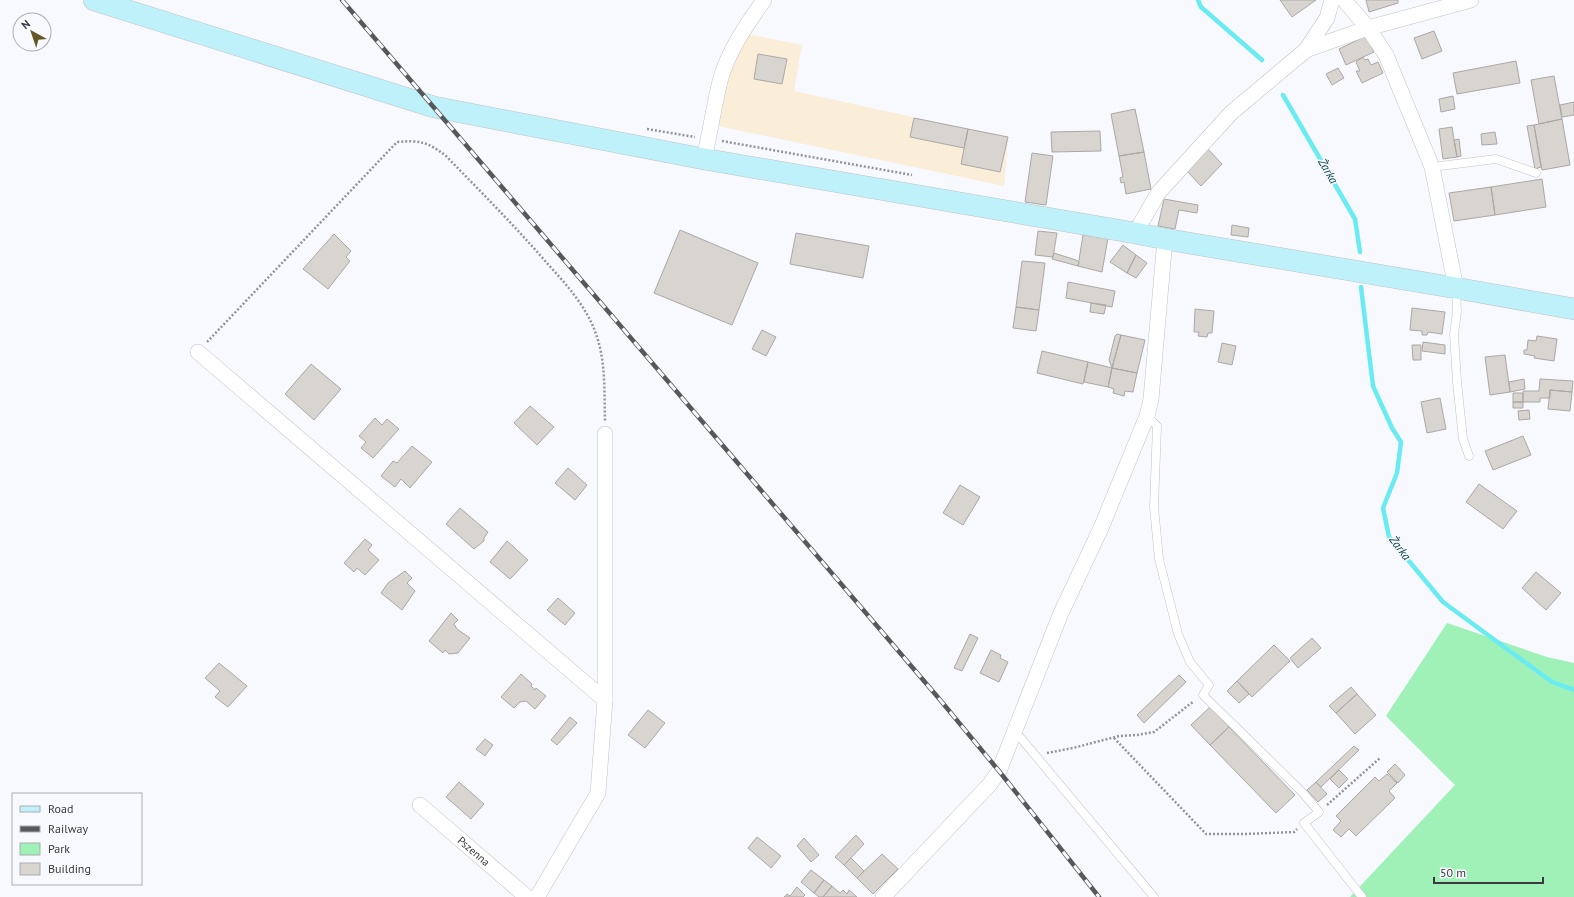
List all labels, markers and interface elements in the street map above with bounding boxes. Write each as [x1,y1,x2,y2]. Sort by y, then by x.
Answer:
north arrow [12,12,52,52]
text: N [18,17,33,32]
water label: Żarka [1315,155,1342,186]
water label: Żarka [1386,532,1415,563]
legend [12,793,142,885]
text: Road [48,801,73,816]
text: Railway [48,821,88,836]
street label: Pszenna [455,834,493,869]
text: Park [48,841,70,856]
scale bar [1434,859,1543,885]
text: Building [48,861,91,876]
text: 50 m [1440,865,1466,880]

